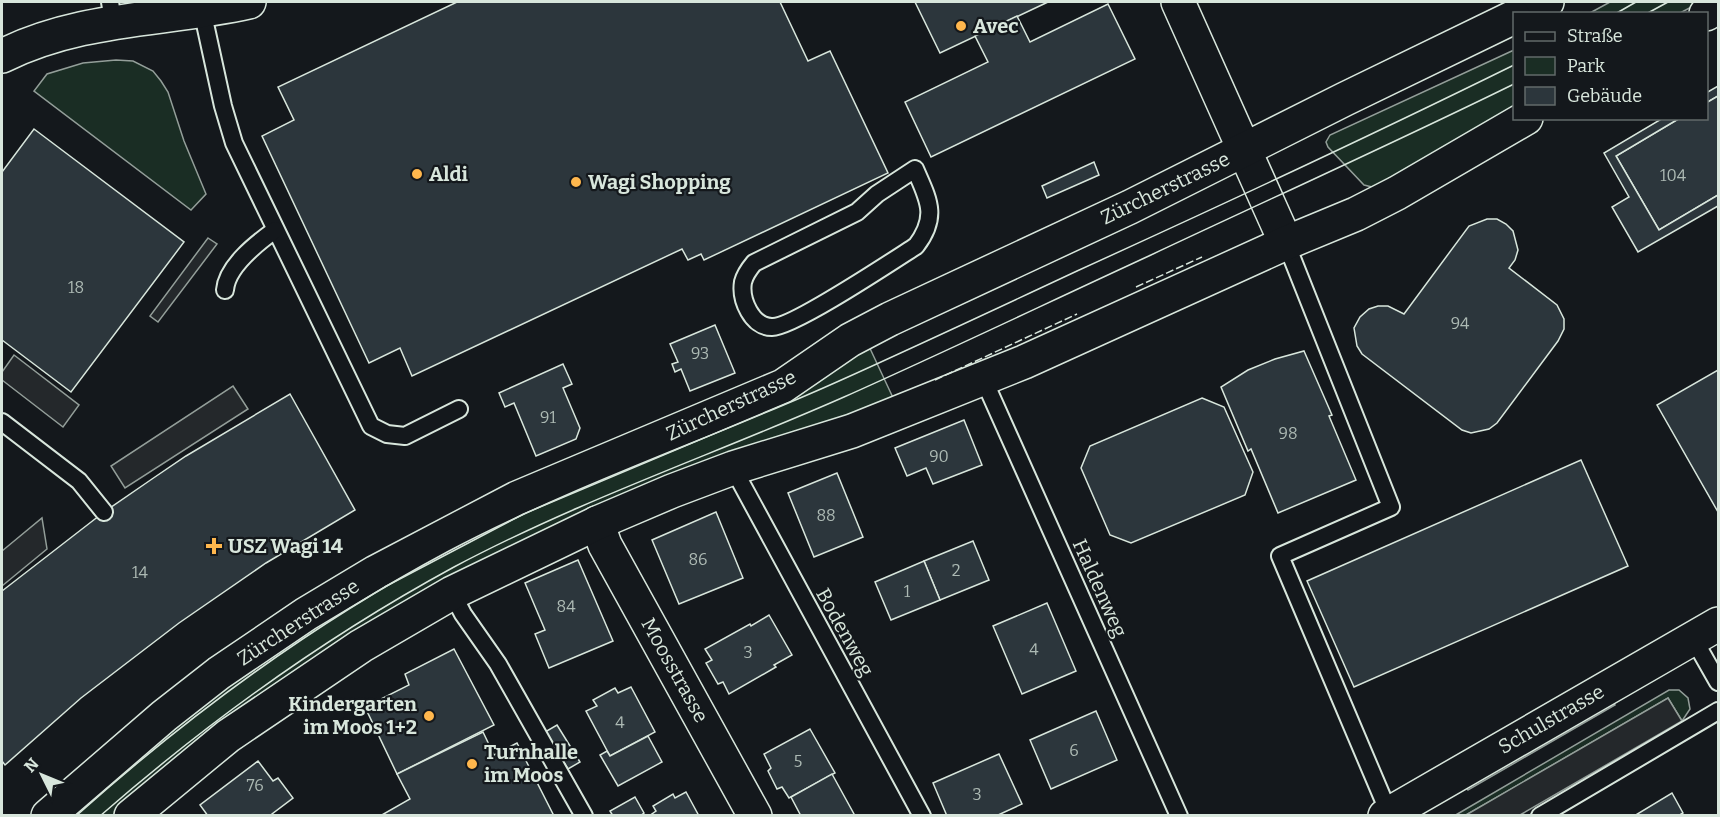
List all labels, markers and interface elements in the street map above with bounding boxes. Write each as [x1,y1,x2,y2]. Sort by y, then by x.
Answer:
legend [1513,12,1708,120]
place label: Avec [973,14,1018,38]
marker: Avec [954,19,968,33]
text: Straße [1567,25,1623,47]
text: Park [1567,55,1606,77]
text: Gebäude [1567,85,1642,107]
street label: Zürcherstrasse [1097,146,1233,230]
place label: Aldi [429,162,469,186]
house number: 104 [1660,166,1687,185]
marker: Aldi [410,167,424,181]
place label: Wagi Shopping [588,170,731,194]
marker: Wagi Shopping [569,175,583,189]
house number: 18 [68,278,84,297]
house number: 94 [1451,314,1470,333]
house number: 93 [691,344,709,363]
street label: Zürcherstrasse [662,364,800,446]
house number: 91 [540,408,556,427]
house number: 98 [1279,424,1298,443]
house number: 90 [929,447,949,466]
house number: 88 [816,506,836,525]
place label: USZ Wagi 14 [228,534,343,558]
street label: Haldenweg [1068,535,1132,641]
marker: USZ Wagi 14 [205,537,223,555]
house number: 86 [688,550,708,569]
house number: 2 [952,561,960,580]
house number: 14 [132,563,149,582]
street label: Zürcherstrasse [233,574,363,670]
house number: 1 [904,582,911,601]
street label: Bodenweg [811,584,879,680]
house number: 84 [557,597,576,616]
street label: Moosstrasse [636,613,714,727]
house number: 4 [1029,640,1039,659]
house number: 3 [743,643,753,662]
street label: Schulstrasse [1494,679,1608,759]
place label: Kindergarten im Moos 1+2 [288,692,417,739]
marker: Kindergarten im Moos 1+2 [422,709,436,723]
house number: 4 [615,713,625,732]
place label: Turnhalle im Moos [484,740,578,787]
house number: 6 [1069,741,1079,760]
north arrow [12,745,72,805]
house number: 5 [794,752,802,771]
text: N [20,754,43,776]
marker: Turnhalle im Moos [465,757,479,771]
house number: 76 [246,776,264,795]
house number: 3 [972,785,982,804]

